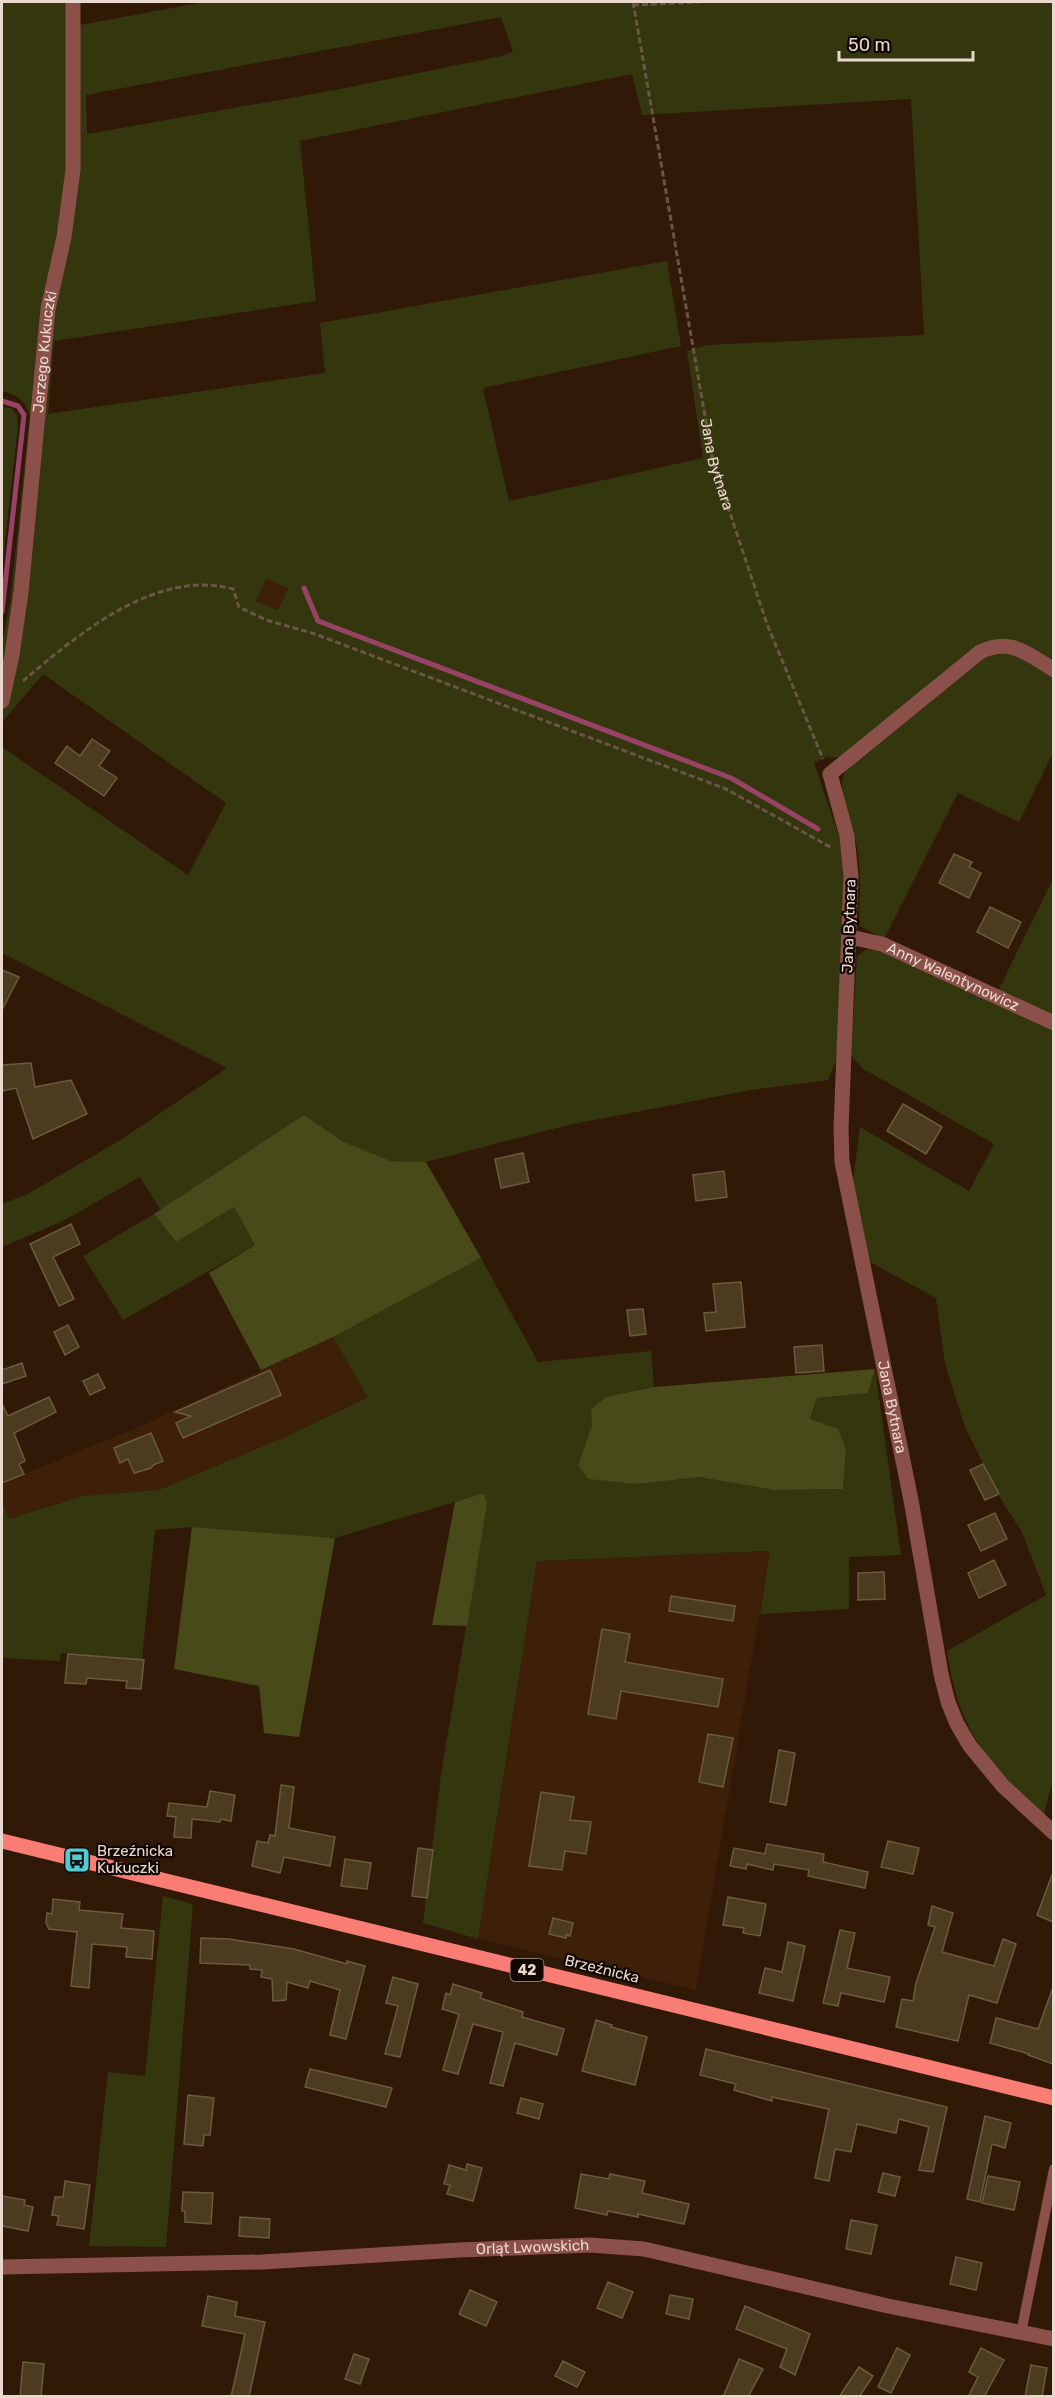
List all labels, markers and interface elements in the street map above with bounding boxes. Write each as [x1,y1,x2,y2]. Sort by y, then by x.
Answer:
scale bar [839,24,972,62]
text: 50 m [848,34,891,56]
street label: Jerzego Kukuczki [29,289,61,414]
street label: Jana Bytnara [697,417,737,512]
street label: Jana Bytnara [838,879,860,973]
street label: Anny Walentynowicz [884,939,1022,1015]
street label: Jana Bytnara [874,1359,910,1455]
place label: Brzeźnicka Kukuczki [97,1842,173,1877]
bus stop icon: Brzeźnicka Kukuczki [62,1845,92,1875]
street label: Brzeźnicka [563,1951,641,1987]
road number: 42 [510,1959,544,1981]
street label: Orląt Lwowskich [476,2236,590,2258]

